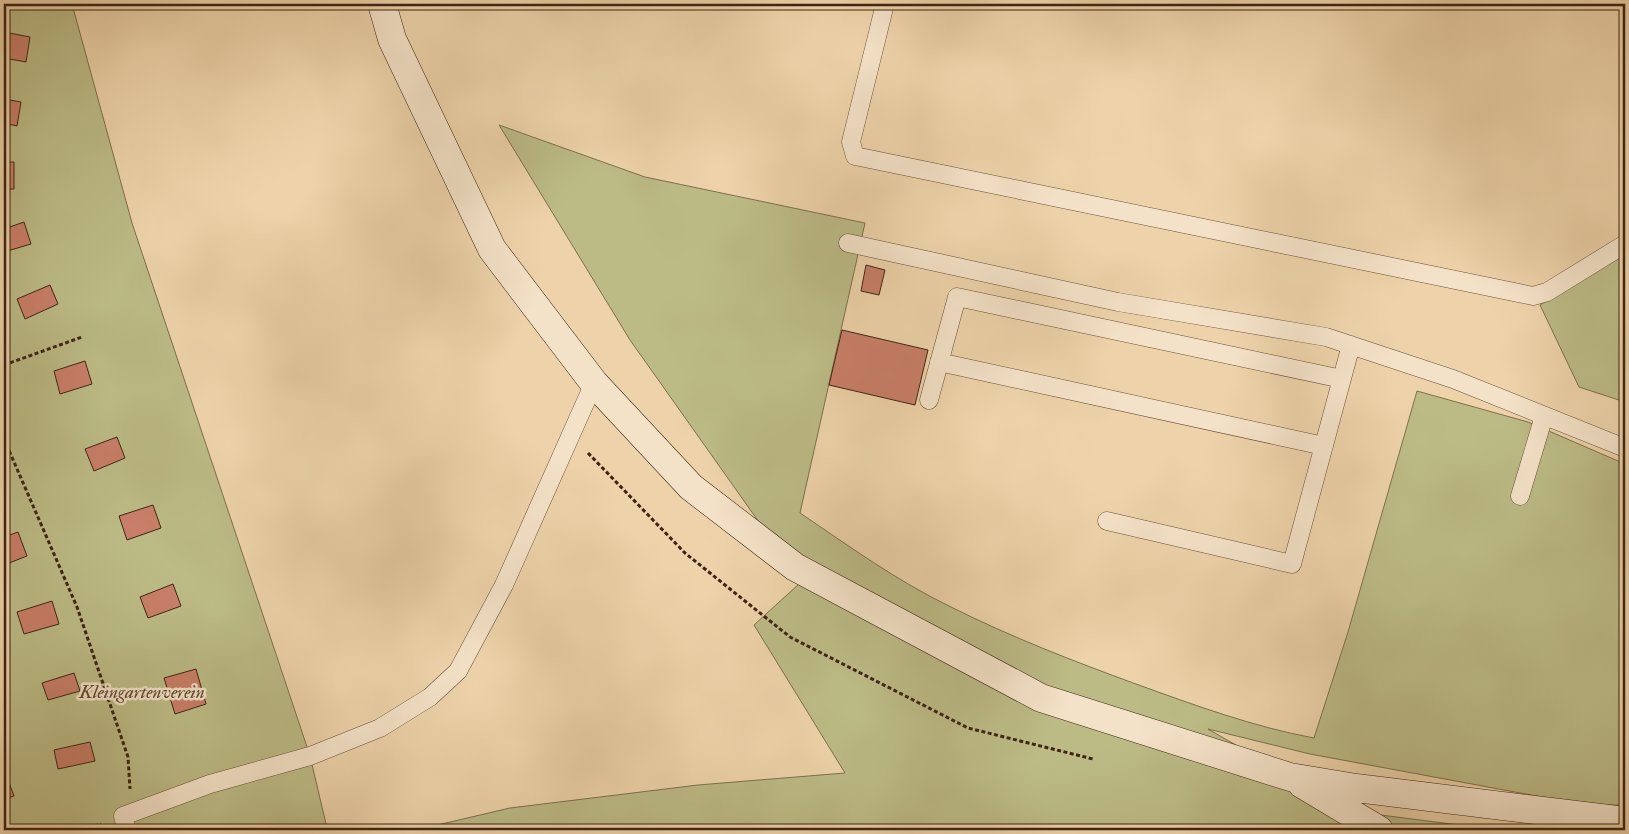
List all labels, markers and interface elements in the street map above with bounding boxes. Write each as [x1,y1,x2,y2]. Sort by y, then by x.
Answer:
park label: Kleingartenverein [78,680,205,704]

